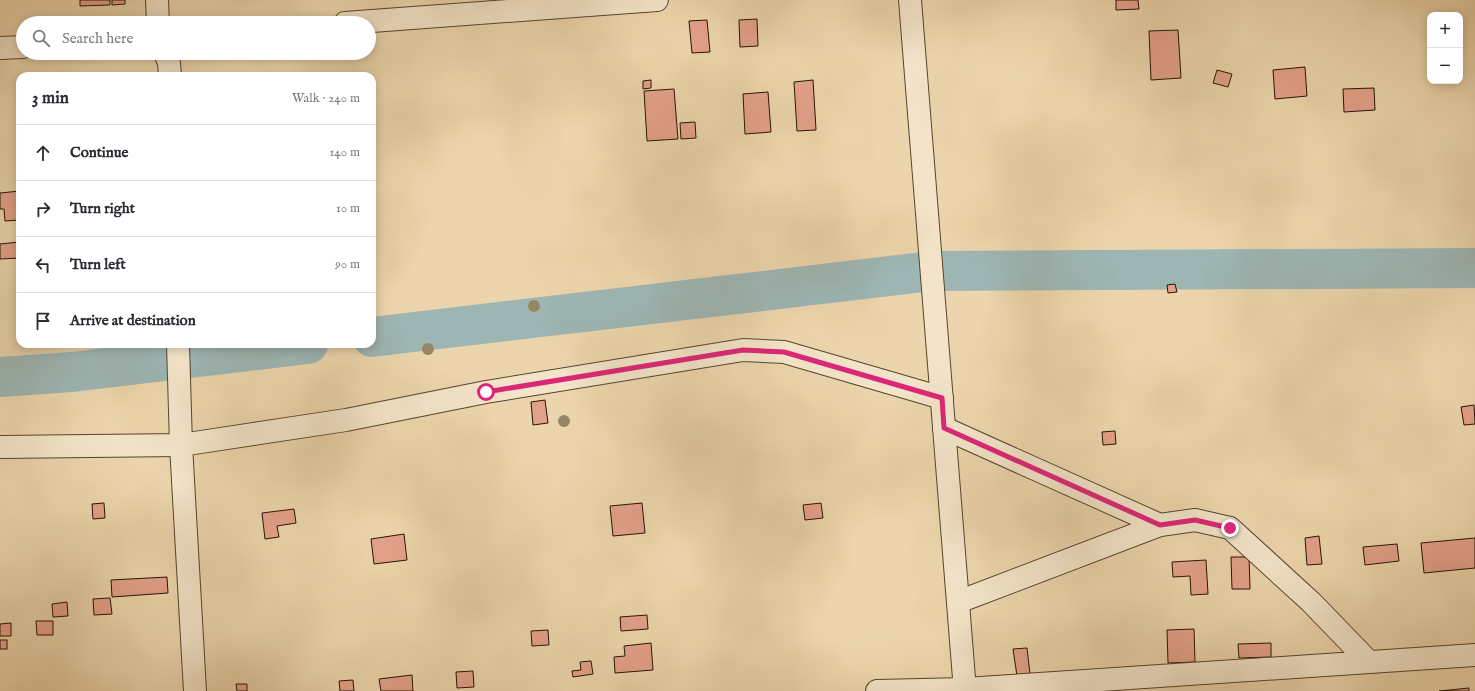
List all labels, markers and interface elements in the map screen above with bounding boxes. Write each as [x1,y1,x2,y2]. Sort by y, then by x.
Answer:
map controls [1427,12,1463,84]
button: + [1427,12,1463,48]
search box [16,16,376,60]
icon: search [30,27,52,49]
text: Search here [62,29,133,48]
button: − [1427,48,1463,84]
text: 3 min [32,88,69,109]
text: Walk · 240 m [292,90,360,107]
icon: ahead [32,142,54,164]
text: Continue [70,143,128,162]
text: 140 m [330,144,360,161]
icon: right [32,198,54,220]
text: Turn right [70,199,135,218]
text: 10 m [336,200,360,217]
icon: left [32,254,54,276]
text: Turn left [70,255,126,274]
text: 90 m [335,256,360,273]
icon: arrive [32,310,54,332]
text: Arrive at destination [70,311,196,330]
route start [477,383,495,401]
route end [1221,519,1239,537]

